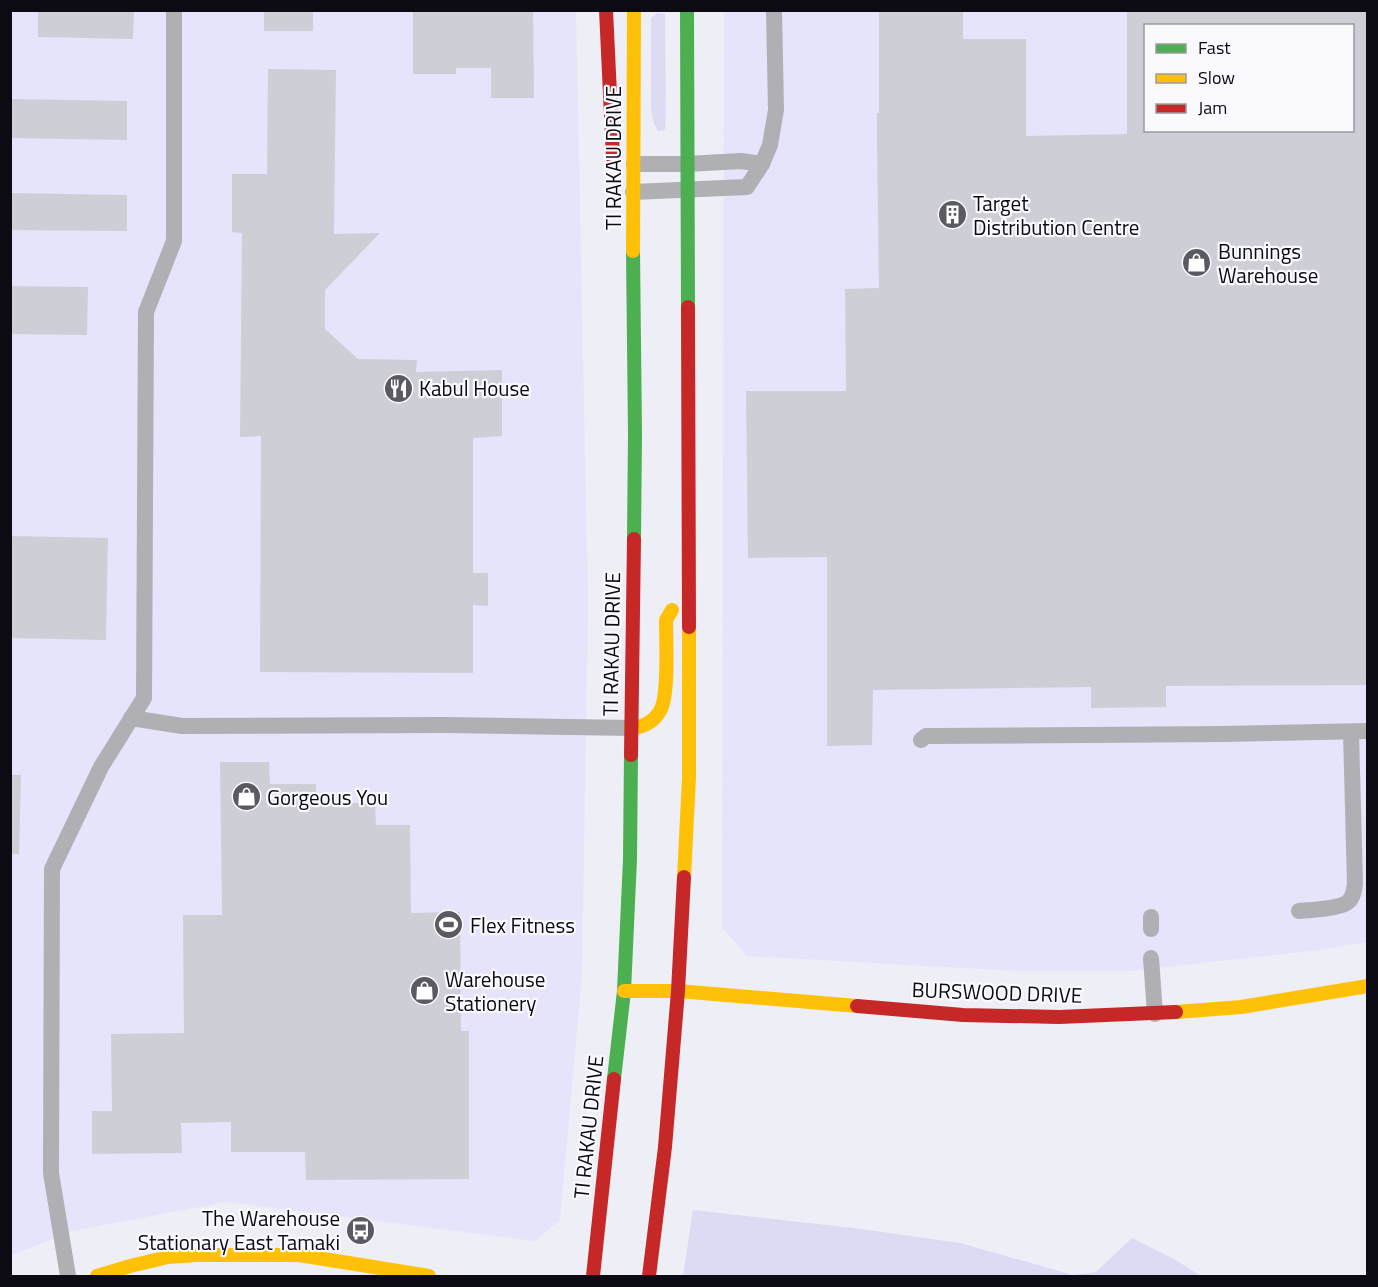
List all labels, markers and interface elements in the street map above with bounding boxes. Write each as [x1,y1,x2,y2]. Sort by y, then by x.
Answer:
legend [1144,24,1354,132]
text: Fast [1198,34,1231,61]
text: Slow [1198,64,1235,91]
street label: TI RAKAU DRIVE [597,86,629,230]
text: Jam [1198,94,1227,121]
place label: Target Distribution Centre [973,187,1139,243]
building icon: Target Distribution Centre [936,199,968,231]
place label: Bunnings Warehouse [1218,235,1318,291]
shop icon: Bunnings Warehouse [1181,247,1213,279]
restaurant icon: Kabul House [382,372,414,404]
place label: Kabul House [419,372,530,404]
street label: TI RAKAU DRIVE [594,572,628,716]
shop icon: Gorgeous You [230,781,262,813]
place label: Gorgeous You [267,781,388,813]
sports icon: Flex Fitness [433,909,465,941]
place label: Flex Fitness [470,909,575,941]
place label: Warehouse Stationery [445,963,545,1019]
street label: BURSWOOD DRIVE [911,973,1083,1011]
shop icon: Warehouse Stationery [408,975,440,1007]
street label: TI RAKAU DRIVE [565,1054,611,1200]
place label: The Warehouse Stationary East Tamaki [138,1202,340,1258]
bus stop icon: The Warehouse Stationary East Tamaki [345,1214,377,1246]

